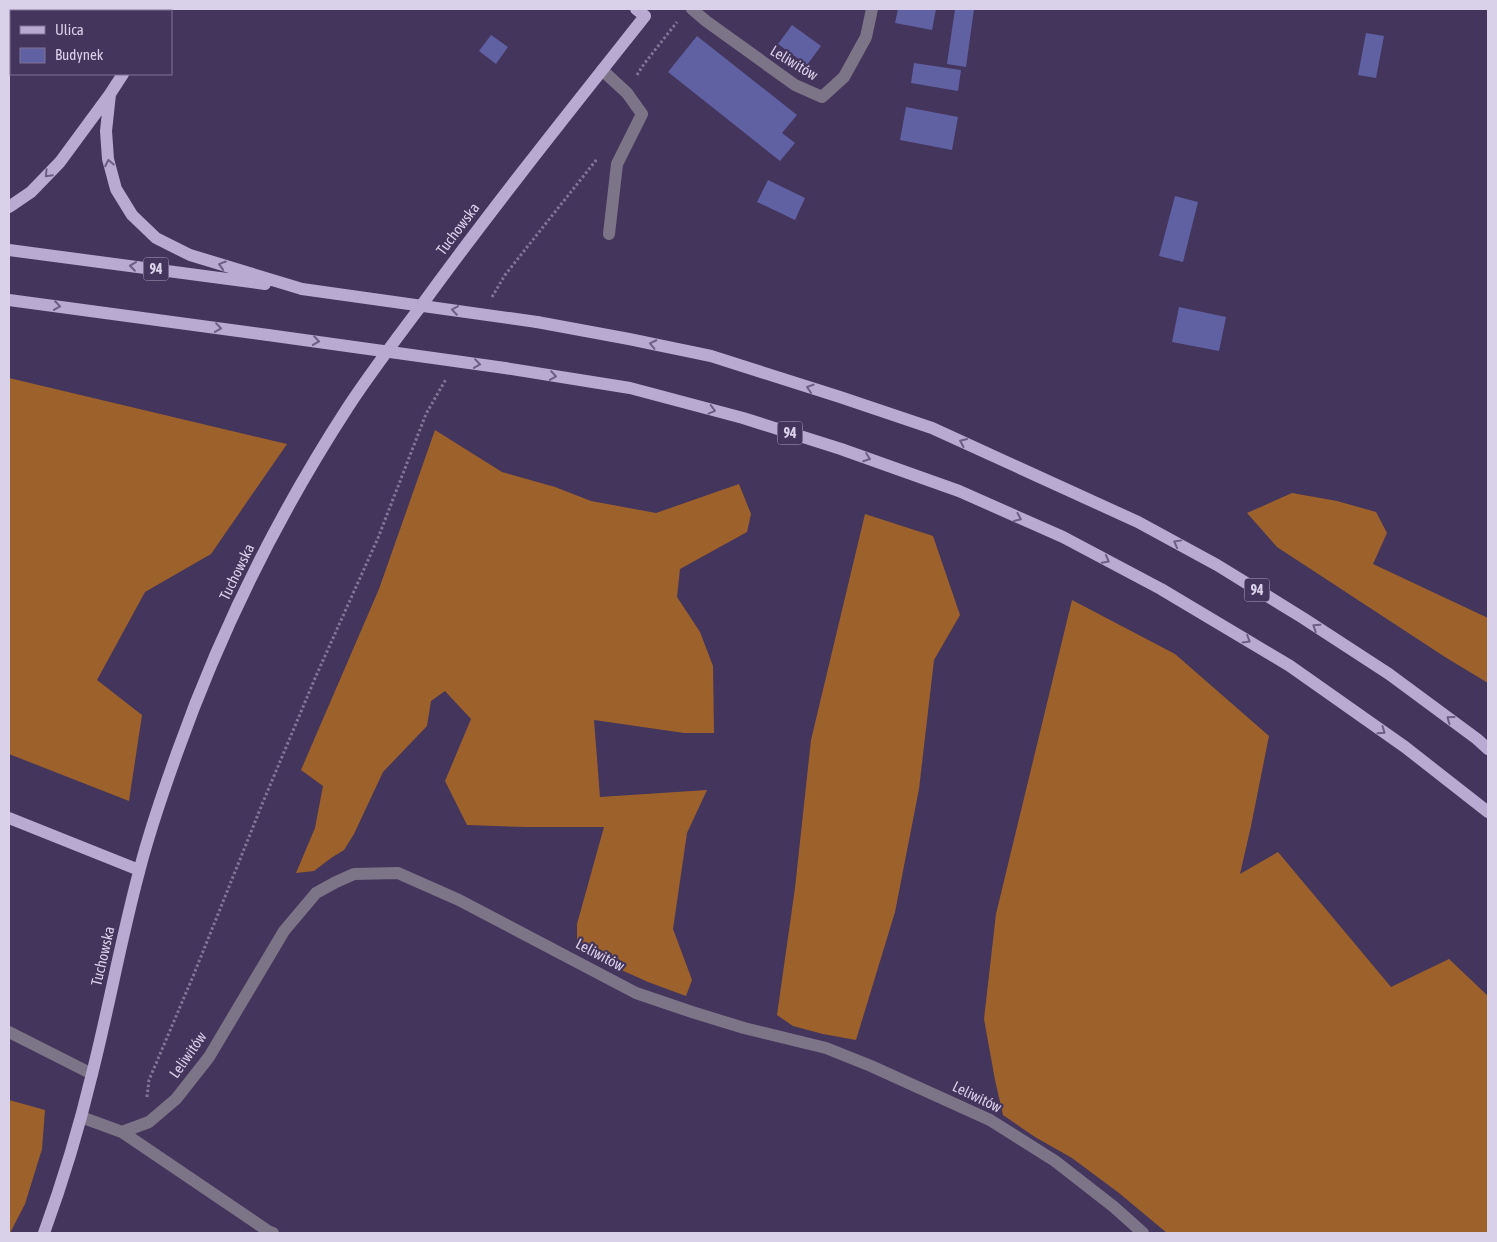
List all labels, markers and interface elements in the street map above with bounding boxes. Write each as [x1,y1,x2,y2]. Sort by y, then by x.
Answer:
legend [10,10,172,75]
text: Ulica [55,21,84,38]
street label: Leliwitów [767,42,821,83]
text: Budynek [55,46,104,63]
one-way arrow [105,158,115,167]
one-way arrow [45,168,54,177]
street label: Tuchowska [433,199,483,258]
road number: 94 [144,258,168,280]
one-way arrow [218,260,227,270]
one-way arrow [128,261,136,272]
one-way arrow [53,301,61,311]
one-way arrow [450,305,458,316]
one-way arrow [214,322,222,333]
one-way arrow [312,336,320,346]
one-way arrow [649,339,658,350]
one-way arrow [473,358,481,368]
one-way arrow [549,370,558,380]
one-way arrow [806,383,814,393]
one-way arrow [708,404,716,415]
road number: 94 [778,422,802,444]
one-way arrow [959,438,968,449]
one-way arrow [862,452,871,462]
one-way arrow [1013,511,1022,522]
one-way arrow [1173,539,1182,549]
street label: Tuchowska [216,541,257,603]
one-way arrow [1101,554,1110,564]
road number: 94 [1244,578,1270,602]
one-way arrow [1312,624,1322,633]
one-way arrow [1242,634,1251,644]
one-way arrow [1446,716,1456,725]
one-way arrow [1376,725,1386,734]
street label: Tuchowska [87,924,118,987]
street label: Leliwitów [573,935,627,974]
street label: Leliwitów [166,1028,210,1081]
street label: Leliwitów [950,1077,1005,1116]

